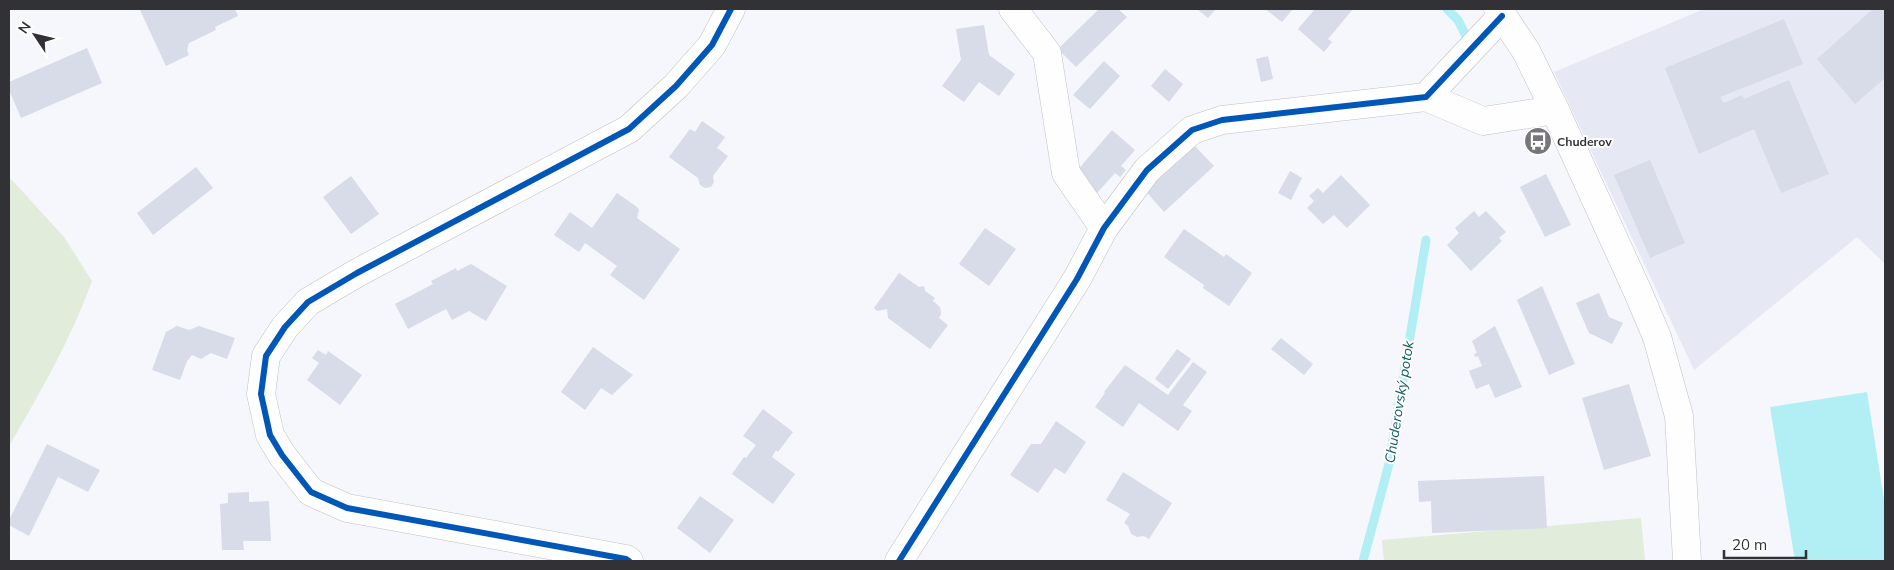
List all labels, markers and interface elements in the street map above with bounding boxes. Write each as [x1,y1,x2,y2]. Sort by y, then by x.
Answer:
north arrow [10,10,60,60]
text: N [14,18,35,37]
bus stop icon: Chuderov [1523,126,1553,156]
place label: Chuderov [1557,134,1612,149]
water label: Chuderovský potok [1380,339,1418,464]
scale bar [1724,528,1806,560]
text: 20 m [1732,535,1767,554]

